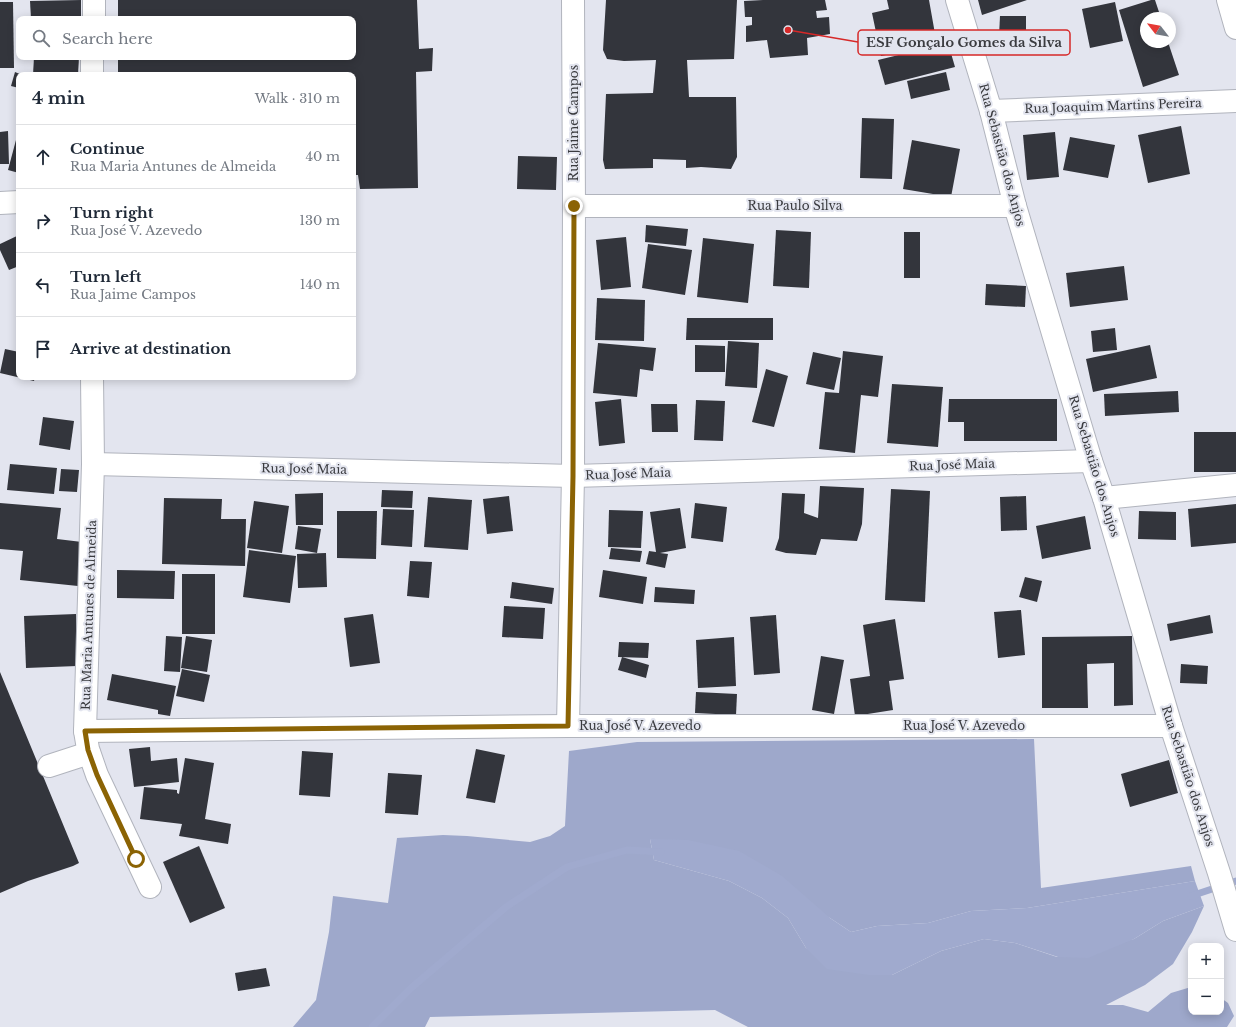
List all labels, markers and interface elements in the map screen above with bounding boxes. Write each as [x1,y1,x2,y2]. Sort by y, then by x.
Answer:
north arrow [1140,12,1176,48]
search box [16,16,356,60]
icon: search [30,27,52,49]
text: Search here [62,29,153,48]
callout: ESF Gonçalo Gomes da Silva [858,30,1070,55]
text: ESF Gonçalo Gomes da Silva [866,34,1063,51]
street label: Rua Jaime Campos [566,65,581,181]
street label: Rua Sebastião dos Anjos [976,82,1029,228]
text: 4 min [32,88,85,109]
text: Walk · 310 m [255,90,340,107]
street label: Rua Joaquim Martins Pereira [1024,95,1202,116]
text: Continue [70,139,145,158]
icon: ahead [32,146,54,168]
text: 40 m [305,148,340,165]
text: Rua Maria Antunes de Almeida [70,158,276,175]
route end [565,197,583,215]
street label: Rua Paulo Silva [748,198,843,213]
text: Turn right [70,203,153,222]
icon: right [32,210,54,232]
text: 130 m [299,212,340,229]
text: Rua José V. Azevedo [70,222,202,239]
text: Turn left [70,267,141,286]
icon: left [32,274,54,296]
text: 140 m [300,276,340,293]
text: Rua Jaime Campos [70,286,196,303]
icon: arrive [32,338,54,360]
text: Arrive at destination [70,339,231,358]
street label: Rua Sebastião dos Anjos [1066,393,1123,539]
street label: Rua José Maia [909,455,996,473]
street label: Rua José Maia [261,460,347,477]
street label: Rua José Maia [585,464,672,482]
street label: Rua Maria Antunes de Almeida [78,519,99,710]
street label: Rua Sebastião dos Anjos [1159,703,1218,848]
street label: Rua José V. Azevedo [579,718,701,733]
street label: Rua José V. Azevedo [903,718,1025,733]
route start [127,850,145,868]
map controls [1188,943,1224,1015]
button: + [1188,943,1224,979]
button: − [1188,979,1224,1015]

